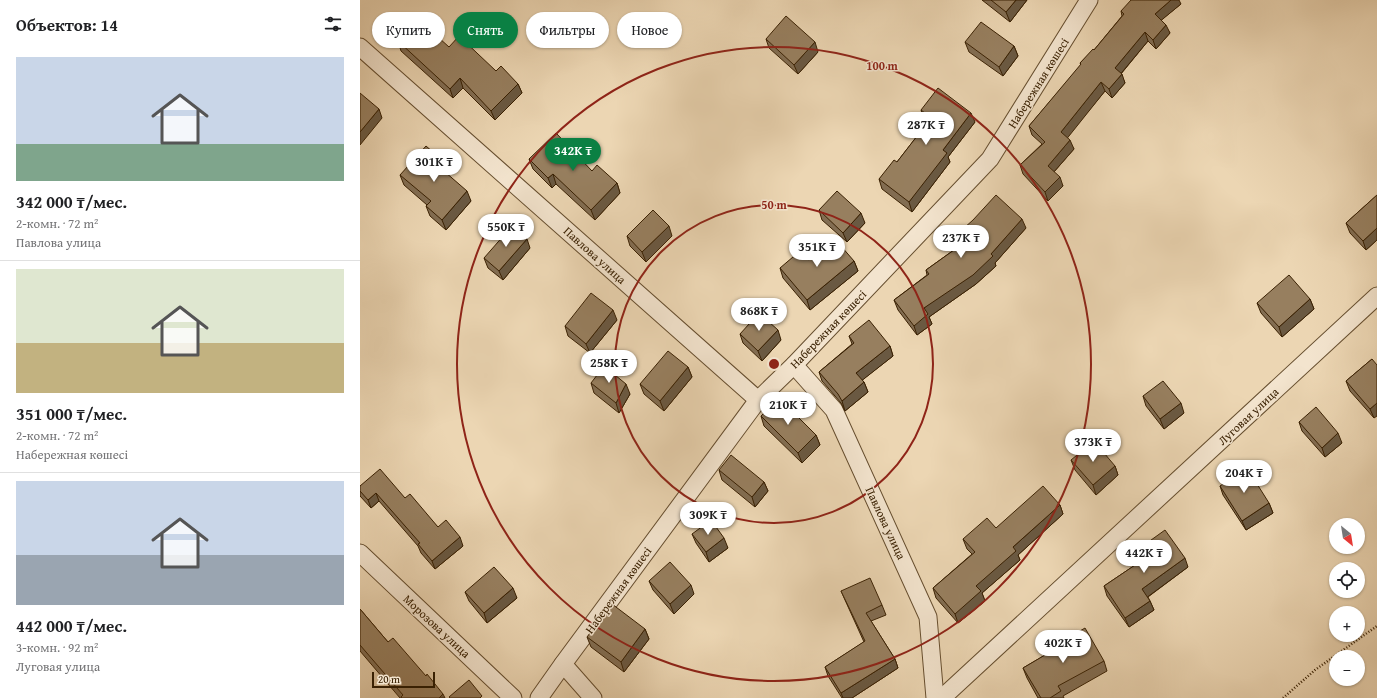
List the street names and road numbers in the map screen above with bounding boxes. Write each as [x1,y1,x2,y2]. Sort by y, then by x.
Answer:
street label: Набережная көшесі [1003,34,1073,131]
street label: Павлова улица [560,222,630,288]
street label: Набережная көшесі [786,285,871,372]
street label: Луговая улица [1214,383,1282,449]
street label: Павлова улица [862,484,910,562]
street label: Набережная көшесі [581,543,656,637]
street label: Морозова улица [400,590,474,662]

